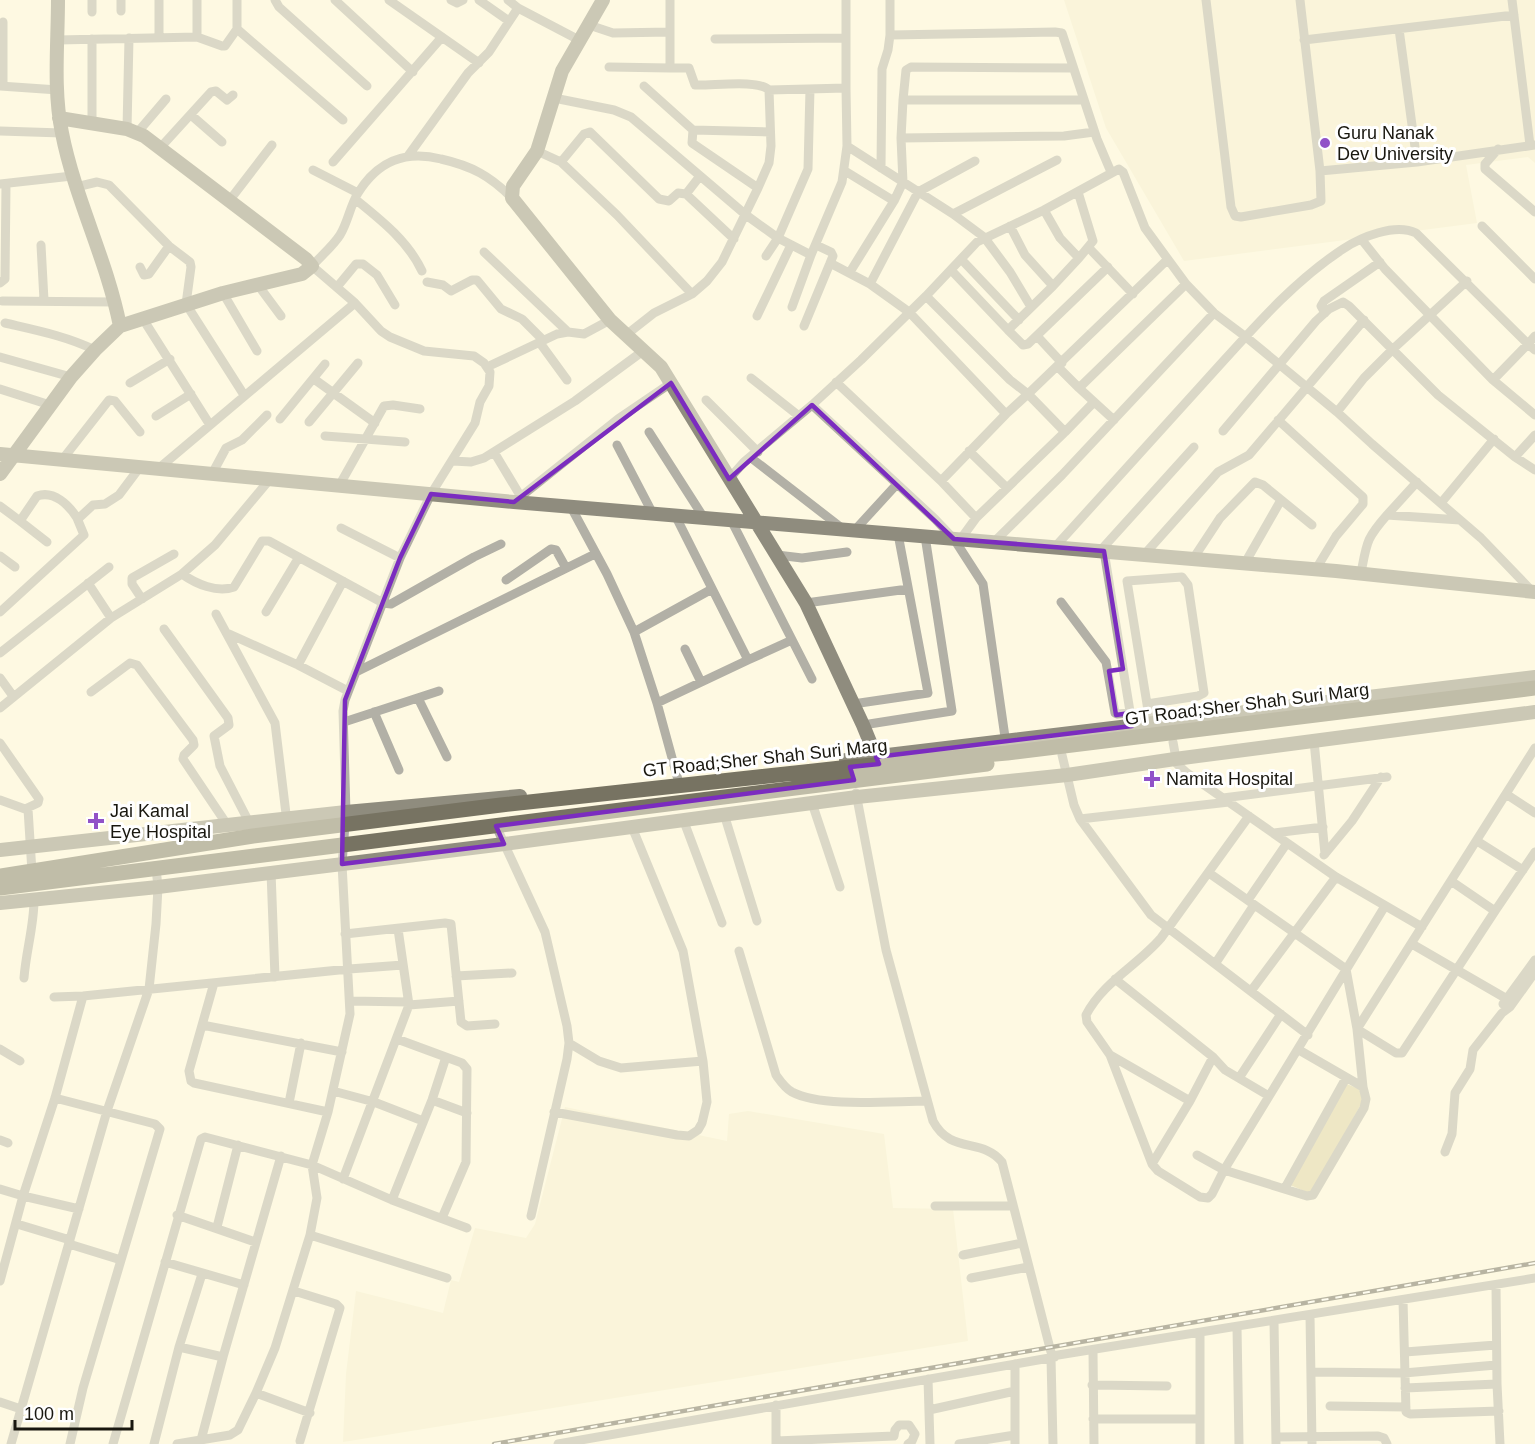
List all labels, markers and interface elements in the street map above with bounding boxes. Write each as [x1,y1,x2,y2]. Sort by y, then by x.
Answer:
place label: Guru Nanak Dev University [1337,123,1453,164]
marker: Guru Nanak Dev University [1318,136,1332,150]
street label: GT Road;Sher Shah Suri Marg [1124,679,1370,729]
street label: GT Road;Sher Shah Suri Marg [642,735,888,781]
place label: Namita Hospital [1166,769,1293,789]
marker: Namita Hospital [1143,770,1161,788]
place label: Jai Kamal Eye Hospital [110,801,211,842]
marker: Jai Kamal Eye Hospital [87,812,105,830]
scale bar [15,1393,132,1431]
text: 100 m [24,1404,74,1424]

